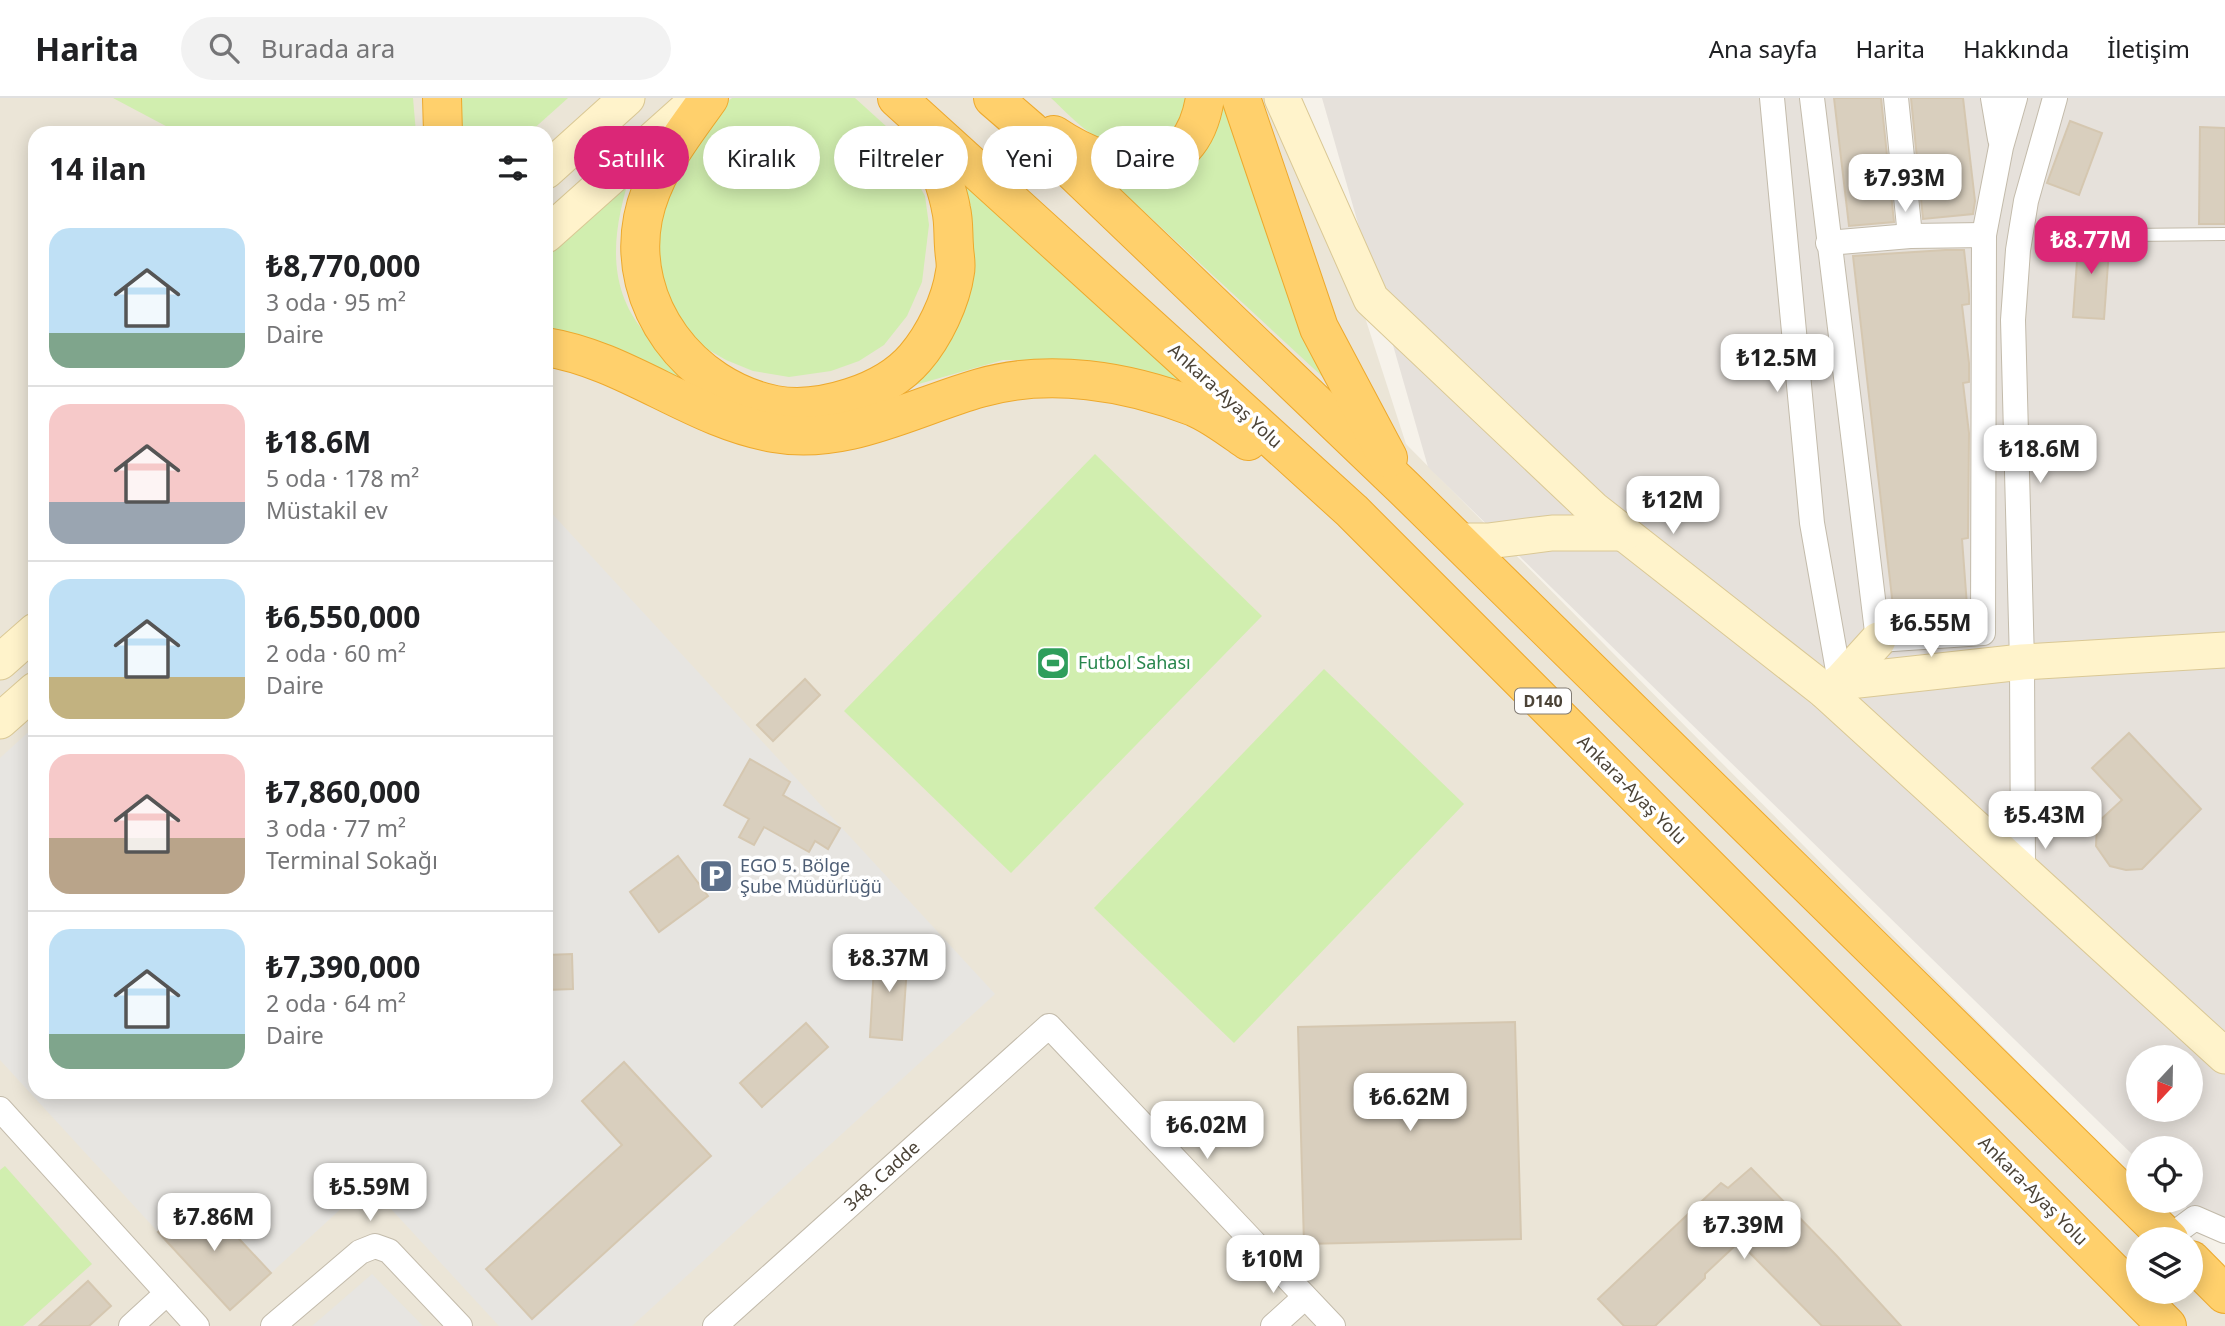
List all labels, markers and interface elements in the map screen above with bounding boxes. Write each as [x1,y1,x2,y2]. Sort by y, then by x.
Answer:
search box [181,17,671,80]
text: Harita [35,26,139,71]
icon: search [205,29,243,67]
text: Burada ara [261,30,395,66]
text: Ana sayfa [1709,32,1818,65]
text: Harita [1856,32,1925,65]
text: Hakkında [1963,32,2069,65]
text: İletişim [2107,32,2190,65]
chip: Satılık [574,126,689,189]
chip: Kiralık [703,126,820,189]
chip: Filtreler [834,126,968,189]
chip: Yeni [982,126,1077,189]
chip: Daire [1091,126,1199,189]
text: 14 ilan [49,148,147,189]
icon: filters [494,149,532,187]
pin: ₺7.93M [1848,155,1962,214]
text: ₺7.93M [1865,161,1945,193]
pin: ₺8.77M [2034,216,2148,276]
text: ₺8.77M [2051,223,2131,255]
text: ₺8,770,000 [266,245,420,286]
icon: home [105,256,189,340]
text: 3 oda · 95 m² [266,286,406,318]
text: Daire [266,318,324,350]
pin: ₺12.5M [1720,334,1834,394]
street label: Ankara-Ayaş Yolu [1164,338,1288,453]
text: ₺12.5M [1737,341,1817,373]
text: ₺18.6M [266,421,371,462]
pin: ₺18.6M [1983,426,2097,485]
icon: home [105,432,189,516]
text: ₺18.6M [2000,432,2080,464]
text: 5 oda · 178 m² [266,462,419,494]
pin: ₺12M [1632,476,1714,536]
text: ₺12M [1642,483,1704,515]
text: Müstakil ev [266,494,388,526]
text: ₺6,550,000 [266,596,420,637]
pin: ₺6.55M [1874,600,1988,659]
text: ₺6.55M [1891,606,1971,638]
icon: home [105,607,189,691]
text: 2 oda · 60 m² [266,637,406,669]
sports icon: Futbol Sahası [1034,644,1072,682]
place label: Futbol Sahası [1078,650,1191,674]
text: Daire [266,669,324,701]
road number: D140 [1515,688,1571,714]
street label: Ankara-Ayaş Yolu [1573,729,1693,849]
text: ₺7,860,000 [266,771,420,812]
icon: home [105,782,189,866]
pin: ₺5.43M [1988,792,2102,851]
text: ₺5.43M [2005,798,2085,830]
text: 3 oda · 77 m² [266,812,406,844]
text: Terminal Sokağı [266,844,438,876]
place label: EGO 5. Bölge Şube Müdürlüğü [740,853,882,898]
parking icon: EGO 5. Bölge Şube Müdürlüğü [697,857,735,895]
pin: ₺8.37M [832,934,946,994]
text: ₺8.37M [849,941,929,973]
text: ₺7,390,000 [266,946,420,987]
icon: home [105,957,189,1041]
text: 2 oda · 64 m² [266,987,406,1019]
text: Daire [266,1019,324,1051]
north arrow [2126,1045,2203,1122]
map controls [2126,1045,2203,1304]
pin: ₺6.62M [1353,1074,1467,1133]
text: ₺6.62M [1370,1080,1450,1112]
pin: ₺6.02M [1150,1102,1264,1161]
text: ₺6.02M [1167,1108,1247,1140]
street label: Ankara-Ayaş Yolu [1974,1130,2094,1250]
street label: 348. Cadde [838,1135,924,1216]
button: locate [2126,1136,2203,1213]
pin: ₺5.59M [313,1164,427,1223]
text: ₺5.59M [330,1170,410,1202]
pin: ₺7.86M [157,1194,271,1253]
text: ₺7.86M [174,1200,254,1232]
pin: ₺7.39M [1687,1202,1801,1261]
text: ₺7.39M [1704,1208,1784,1240]
button: layers [2126,1227,2203,1304]
pin: ₺10M [1232,1236,1314,1295]
text: ₺10M [1242,1242,1304,1274]

